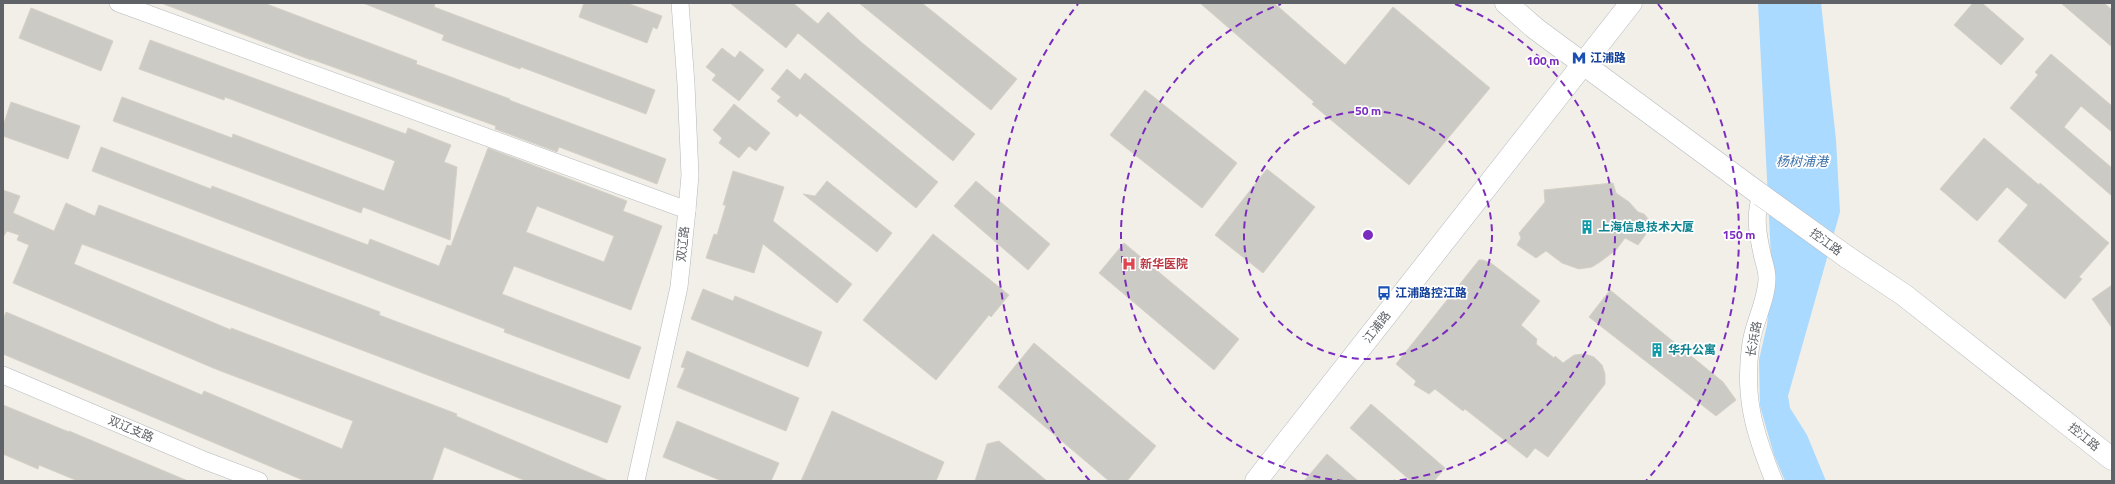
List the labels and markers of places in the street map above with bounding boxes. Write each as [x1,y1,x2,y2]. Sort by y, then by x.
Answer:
place label: 江浦路 [1590,48,1626,67]
metro station icon: 江浦路 [1571,50,1587,66]
place label: 上海信息技术大厦 [1598,217,1694,236]
building icon: 上海信息技术大厦 [1579,219,1595,235]
centre of rings [1361,228,1375,242]
place label: 新华医院 [1140,254,1188,273]
hospital icon: 新华医院 [1121,256,1137,272]
place label: 江浦路控江路 [1395,283,1467,302]
bus stop icon: 江浦路控江路 [1376,285,1392,301]
place label: 华升公寓 [1668,340,1716,359]
building icon: 华升公寓 [1649,342,1665,358]

